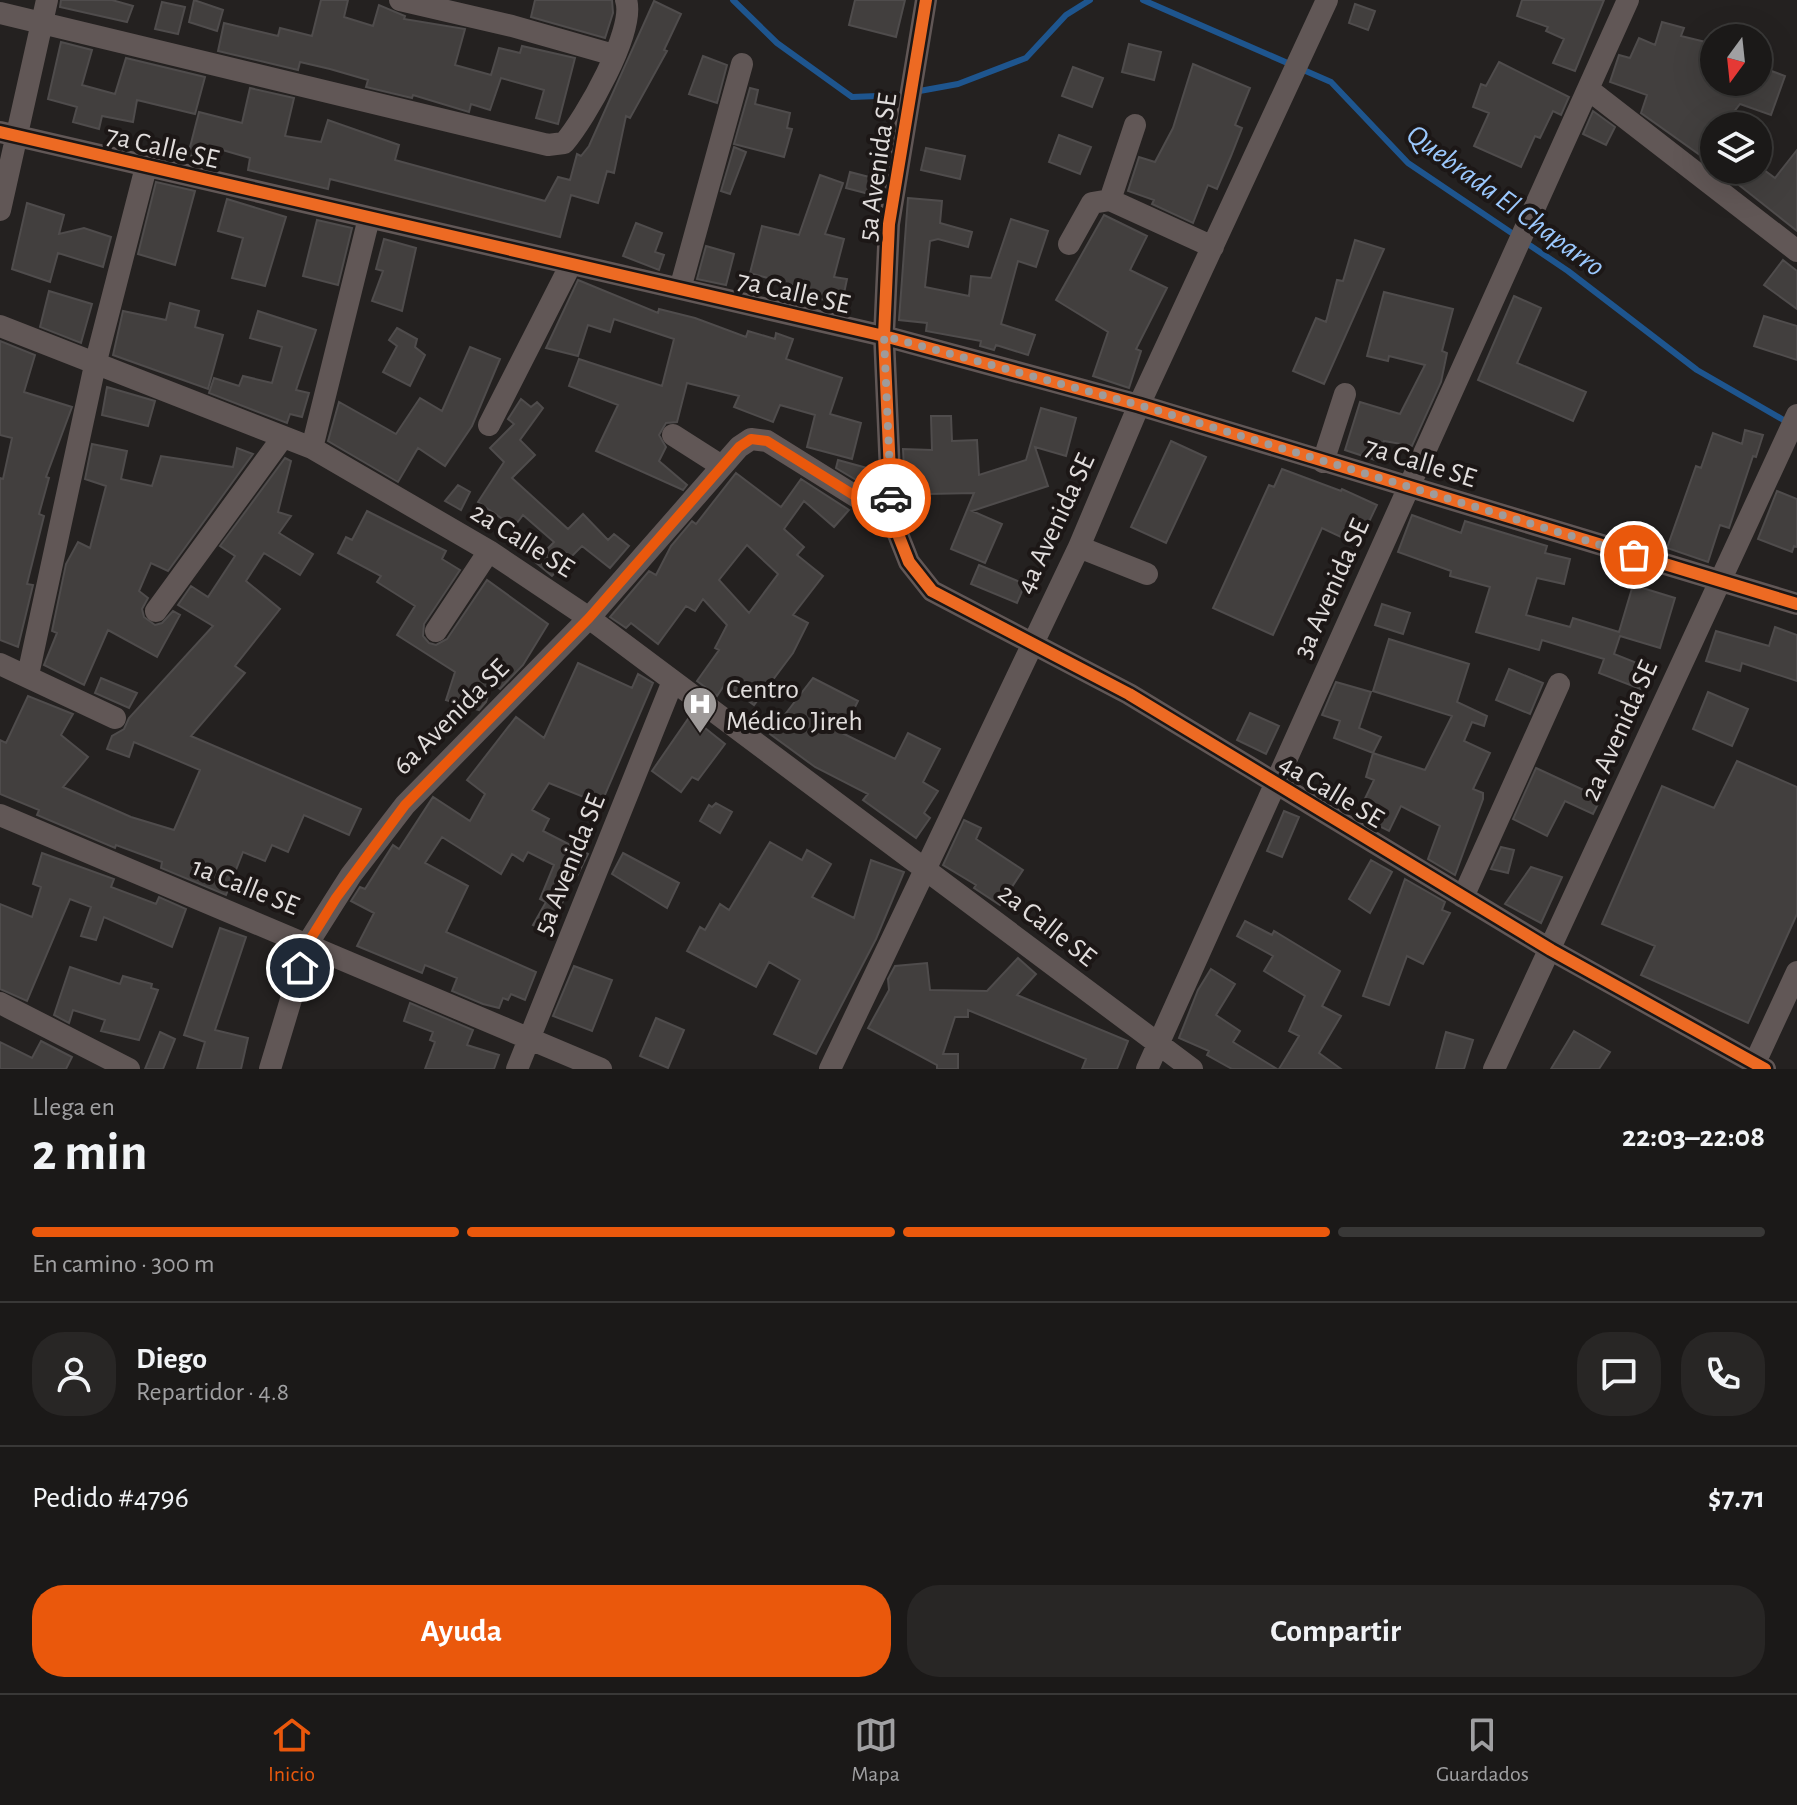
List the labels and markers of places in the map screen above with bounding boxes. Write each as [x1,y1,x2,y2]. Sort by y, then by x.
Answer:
pin [1600,521,1668,589]
place label: Centro Médico Jireh [726,676,863,736]
hospital icon: Centro Médico Jireh [681,685,719,735]
pin [266,934,334,1002]

